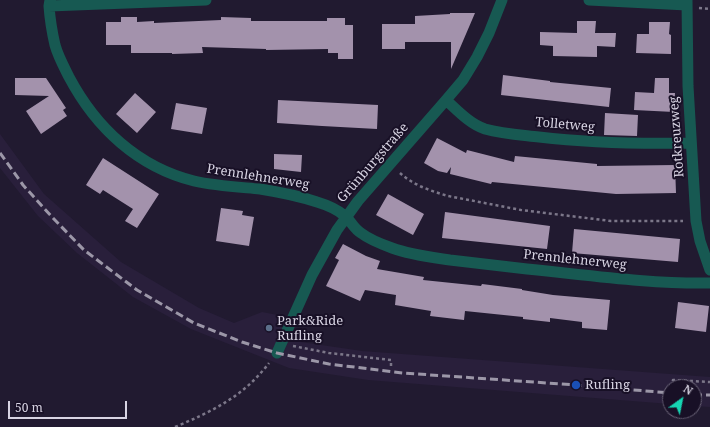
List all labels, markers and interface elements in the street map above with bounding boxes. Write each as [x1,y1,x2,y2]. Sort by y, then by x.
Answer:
street label: Rotkreuzweg [666,96,688,178]
street label: Tolletweg [535,115,595,135]
street label: Grünburgstraße [334,120,412,206]
street label: Prennlehnerweg [206,161,310,193]
street label: Prennlehnerweg [523,247,627,273]
place label: Park&Ride Rufling [277,313,343,344]
marker: Park&Ride Rufling [264,323,274,333]
place label: Rufling [585,377,630,393]
marker: Rufling [570,379,582,391]
north arrow [662,379,702,419]
text: N [681,381,696,398]
scale bar [10,393,129,419]
text: 50 m [15,399,43,416]

